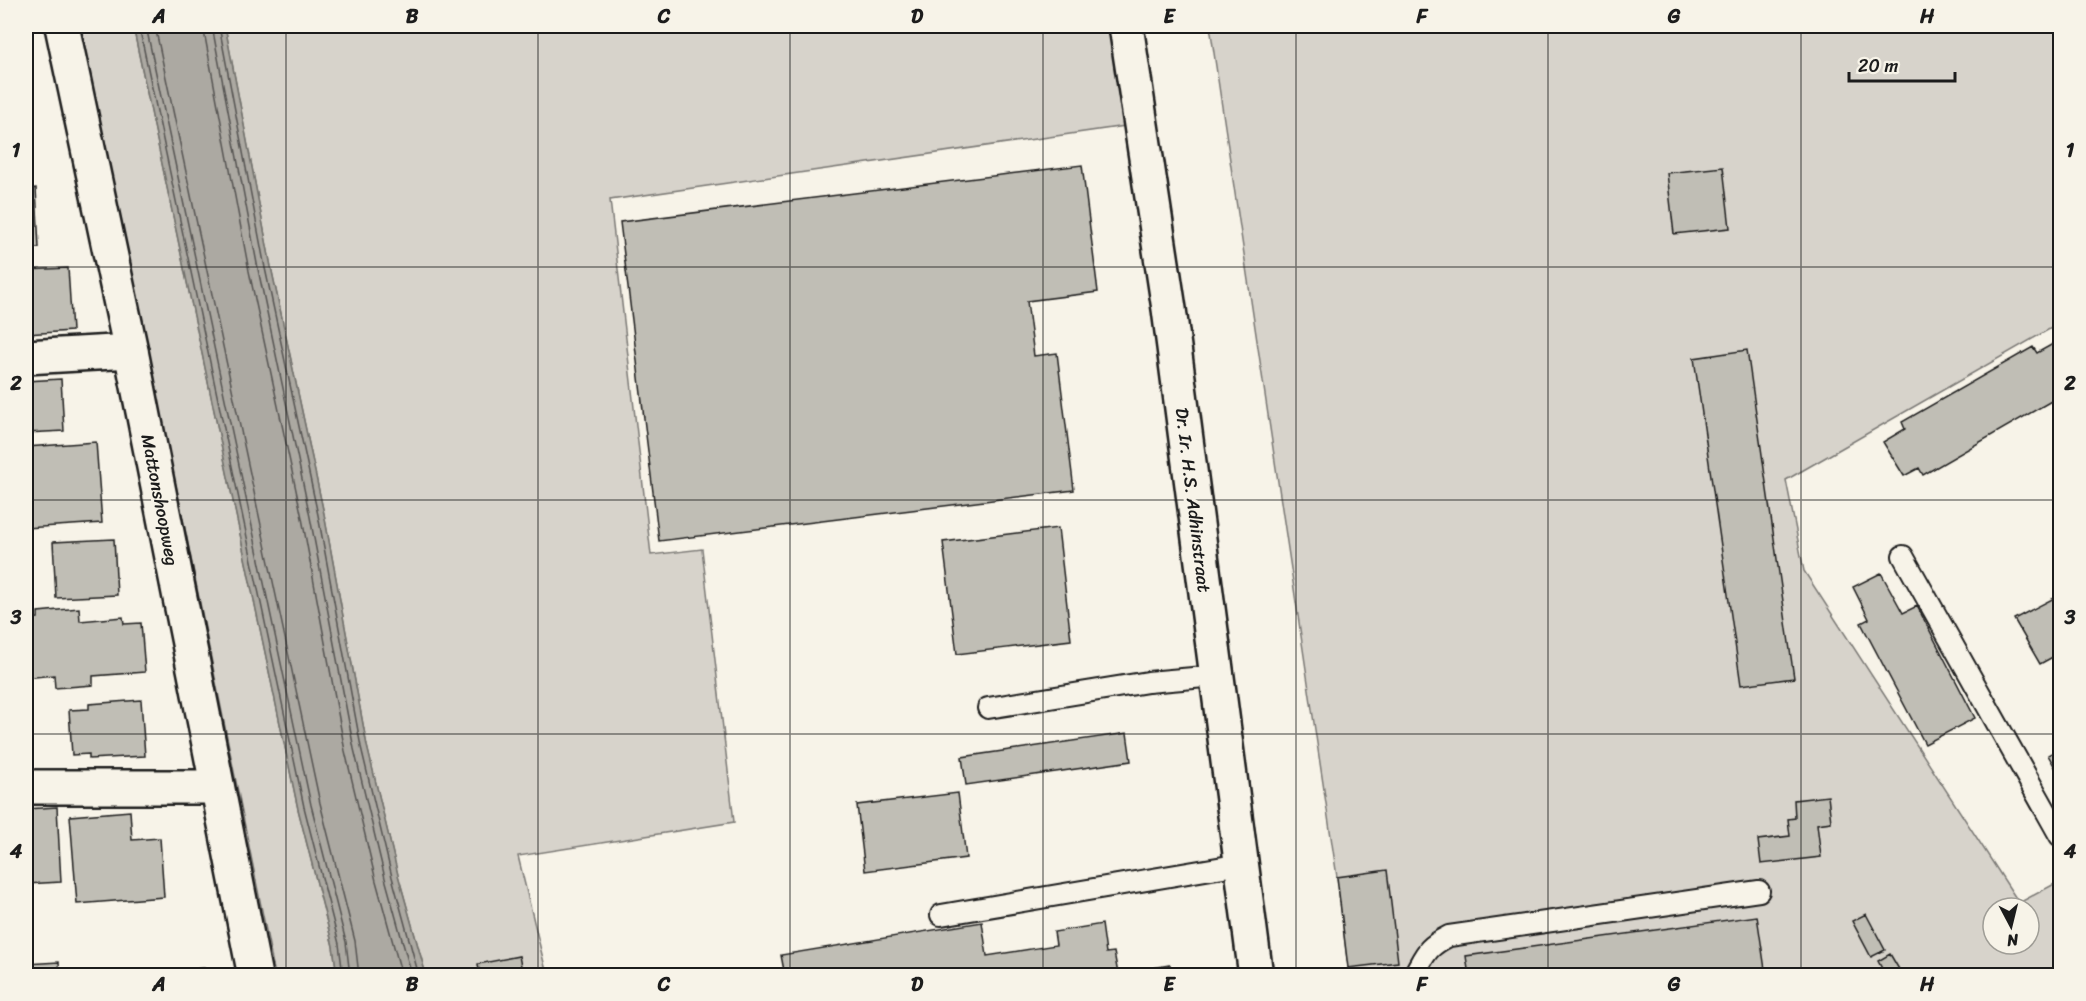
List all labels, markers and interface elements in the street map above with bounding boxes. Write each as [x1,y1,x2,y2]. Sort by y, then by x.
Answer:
text: A [151,0,166,34]
text: B [406,0,419,34]
text: C [657,0,671,34]
text: D [911,0,924,34]
text: E [1163,0,1176,34]
text: F [1416,0,1429,34]
text: G [1667,0,1681,34]
text: H [1919,0,1935,34]
scale bar [1849,45,1956,83]
text: 20 m [1858,50,1898,82]
text: 1 [12,133,21,168]
text: 1 [2066,133,2075,168]
text: 2 [9,366,22,401]
text: 2 [2063,366,2076,401]
street label: Dr. Ir. H.S. Adhinstraat [1166,406,1220,594]
street label: Mattonshoopweg [132,431,188,569]
text: 3 [10,600,22,635]
text: 3 [2064,600,2076,635]
text: 4 [9,834,23,869]
text: 4 [2063,834,2077,869]
north arrow [1981,896,2041,956]
text: N [2005,925,2021,956]
text: A [151,967,166,1001]
text: B [406,967,419,1001]
text: C [657,967,671,1001]
text: D [911,967,924,1001]
text: E [1163,967,1176,1001]
text: F [1416,967,1429,1001]
text: G [1667,967,1681,1001]
text: H [1919,967,1935,1001]

